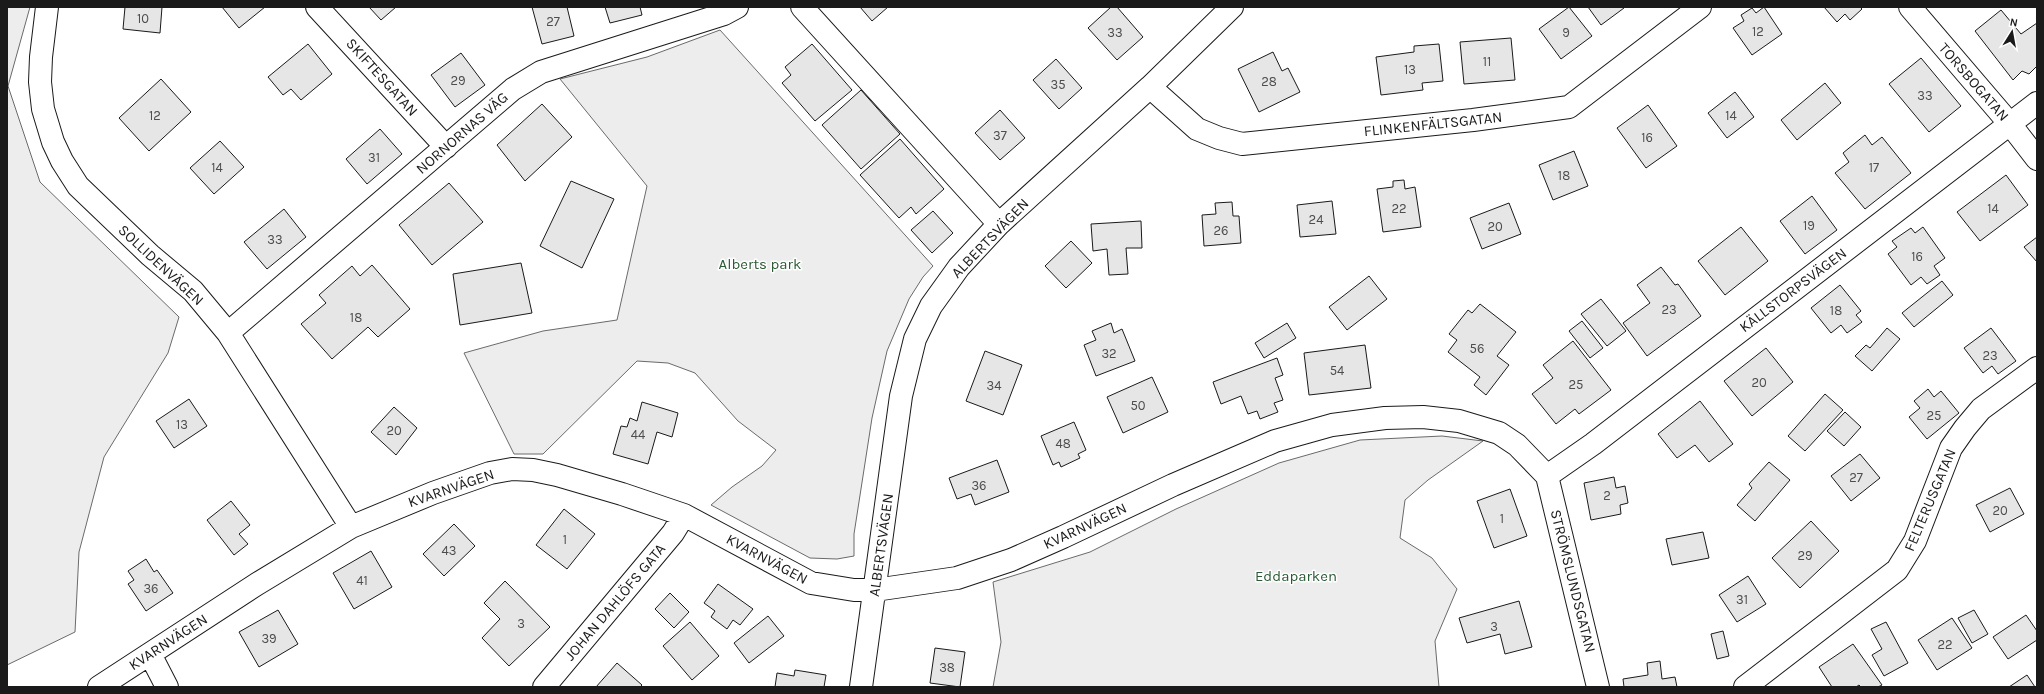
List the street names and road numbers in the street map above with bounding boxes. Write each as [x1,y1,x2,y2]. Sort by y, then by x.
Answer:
street label: SKIFTESGATAN [342,34,422,120]
street label: TORSBOGATAN [1935,39,2013,125]
street label: NORNORNAS VÄG [412,88,512,178]
street label: FLINKENFÄLTSGATAN [1363,108,1503,140]
street label: ALBERTSVÄGEN [947,194,1033,282]
street label: SOLLIDENVÄGEN [114,221,208,309]
street label: KÄLLSTORPSVÄGEN [1736,244,1850,336]
street label: FELTERUSGATAN [1900,446,1960,554]
street label: KVARNVÄGEN [405,465,497,511]
street label: ALBERTSVÄGEN [865,492,897,598]
street label: KVARNVÄGEN [1040,499,1130,553]
street label: STRÖMSLUNDSGATAN [1547,508,1599,654]
street label: KVARNVÄGEN [723,530,811,588]
street label: JOHAN DAHLÖFS GATA [561,540,669,664]
street label: KVARNVÄGEN [125,610,211,674]

